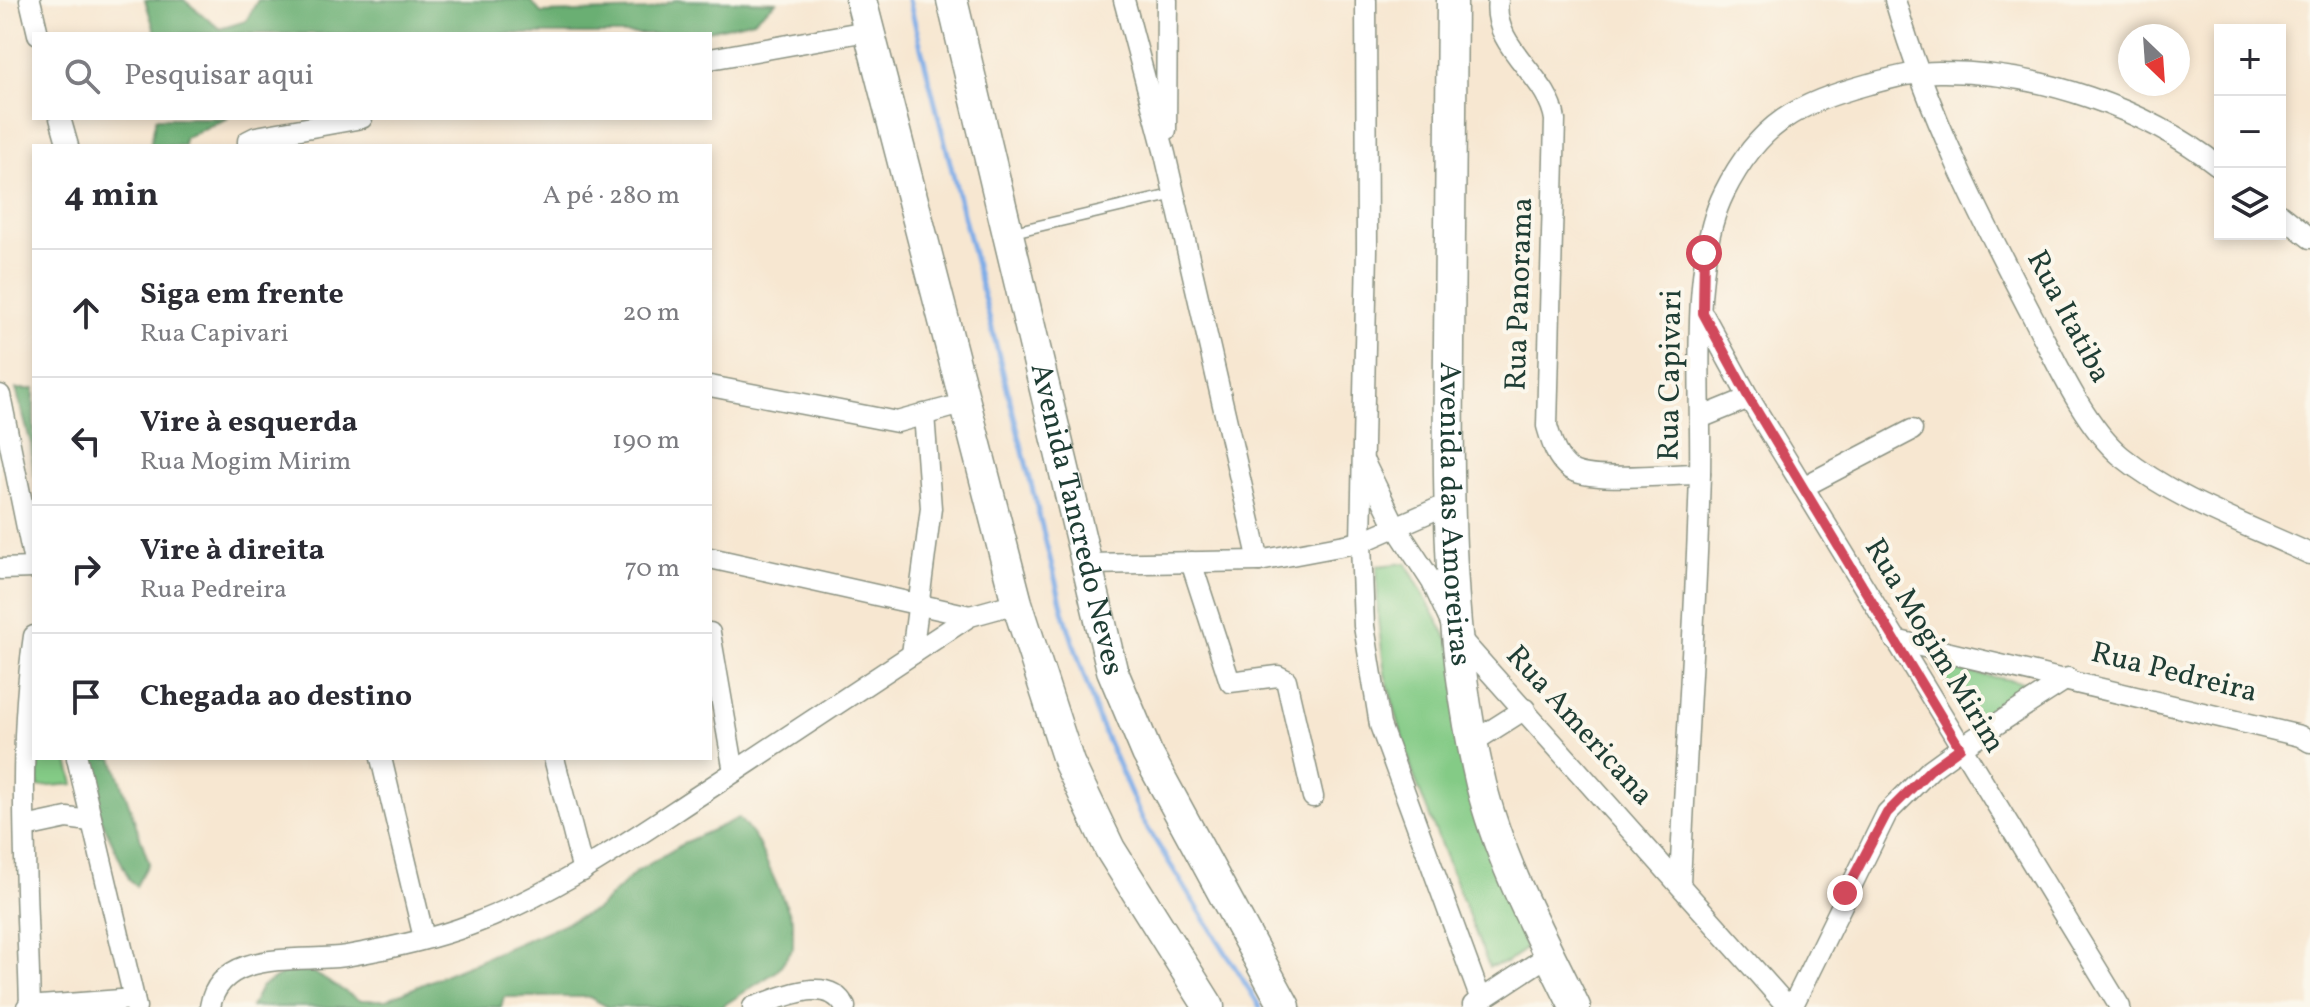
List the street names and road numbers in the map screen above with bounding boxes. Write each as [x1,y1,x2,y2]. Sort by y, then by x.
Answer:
street label: Rua Panorama [1496,197,1544,391]
street label: Rua Itatiba [2015,243,2121,391]
street label: Rua Capivari [1649,289,1693,461]
street label: Avenida Tancredo Neves [1018,359,1134,680]
street label: Avenida das Amoreiras [1428,362,1481,668]
street label: Rua Mogim Mirim [1853,531,2015,761]
street label: Rua Pedreira [2087,632,2261,714]
street label: Rua Americana [1495,636,1663,816]

